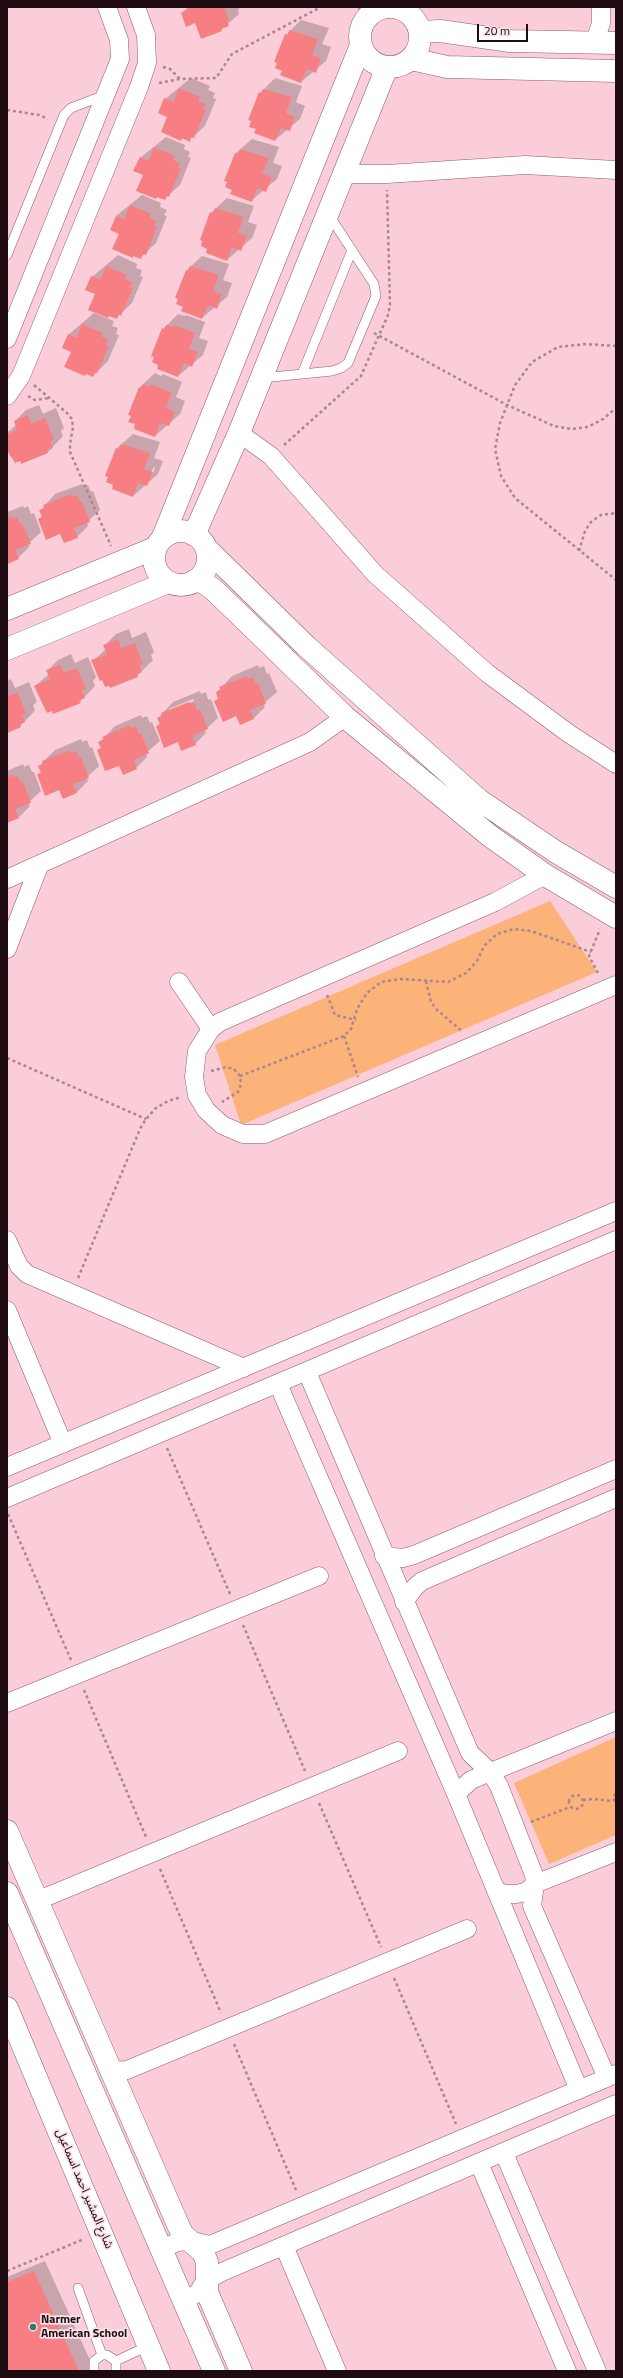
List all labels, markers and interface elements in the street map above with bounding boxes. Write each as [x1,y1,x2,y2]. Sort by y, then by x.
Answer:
scale bar [479,16,530,42]
text: 20 m [484,21,510,40]
street label: شارع المشير احمد اسماعيل [52,2127,116,2251]
place label: Narmer American School [41,2313,127,2341]
marker: Narmer American School [28,2322,38,2332]

